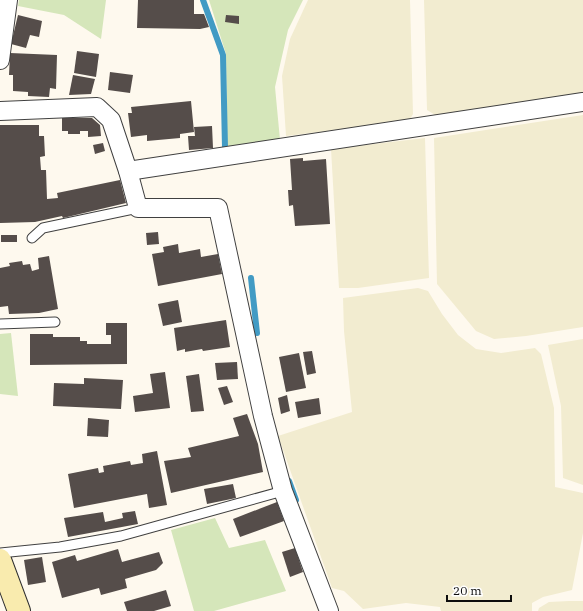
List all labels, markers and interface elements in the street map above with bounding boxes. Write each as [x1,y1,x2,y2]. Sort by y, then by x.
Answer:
scale bar [447,577,511,603]
text: 20 m [453,583,482,598]

